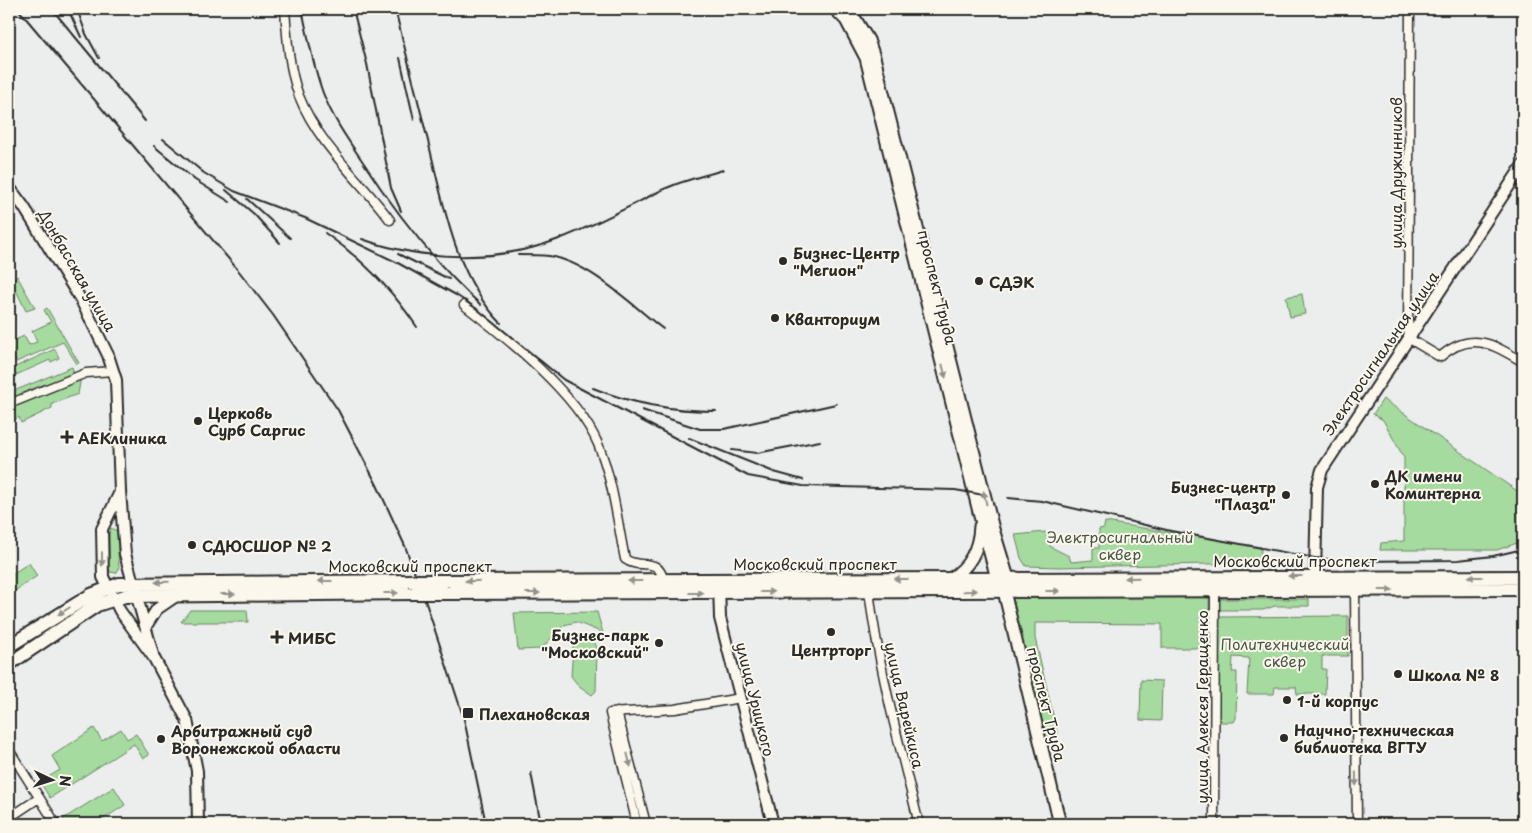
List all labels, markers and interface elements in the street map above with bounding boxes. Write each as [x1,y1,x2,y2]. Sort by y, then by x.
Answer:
street label: улица Дружинников [1384,97,1407,249]
street label: Донбасская улица [33,204,123,336]
street label: проспект Труда [913,227,964,347]
place label: Бизнес-Центр "Мегион" [793,241,900,281]
marker: Бизнес-Центр "Мегион" [777,255,789,267]
street label: Электросигнальная улица [1316,266,1444,440]
place label: СДЭК [989,270,1034,293]
marker: СДЭК [973,275,985,287]
place label: Кванториум [785,307,880,330]
marker: Кванториум [769,312,781,324]
one-way arrow [940,364,948,379]
place label: Церковь Сурб Саргис [208,401,306,441]
marker: Церковь Сурб Саргис [192,415,204,427]
place label: АЕКлиника [78,426,168,449]
marker: АЕКлиника [60,430,74,444]
place label: ДК имени Коминтерна [1384,464,1481,504]
place label: Бизнес-центр "Плаза" [1171,475,1276,515]
marker: ДК имени Коминтерна [1369,478,1381,490]
marker: Бизнес-центр "Плаза" [1280,489,1292,501]
one-way arrow [981,490,989,505]
park label: Электросигнальный сквер [1046,525,1194,565]
place label: СДЮСШОР № 2 [202,534,332,557]
marker: СДЮСШОР № 2 [186,539,198,551]
street label: Московский проспект [1213,549,1377,572]
one-way arrow [98,551,106,567]
street label: Московский проспект [733,552,897,575]
street label: Московский проспект [328,554,492,577]
one-way arrow [1286,572,1302,580]
one-way arrow [1466,573,1482,581]
one-way arrow [1124,574,1140,582]
one-way arrow [893,575,909,583]
one-way arrow [464,577,480,585]
one-way arrow [627,577,643,585]
one-way arrow [154,578,170,586]
one-way arrow [317,578,333,586]
one-way arrow [1378,586,1394,594]
one-way arrow [963,587,979,595]
one-way arrow [1045,587,1061,595]
one-way arrow [760,588,776,596]
one-way arrow [383,589,399,597]
one-way arrow [525,589,541,597]
one-way arrow [688,589,704,597]
one-way arrow [221,590,237,598]
one-way arrow [58,606,71,616]
street label: улица Алексея Геращенко [1190,610,1213,804]
place label: Бизнес-парк "Московский" [541,623,649,663]
place label: МИБС [288,626,336,649]
marker: Центрторг [825,626,837,638]
marker: МИБС [270,630,284,644]
park label: Политехнический сквер [1221,632,1349,672]
marker: Бизнес-парк "Московский" [653,637,665,649]
place label: Центрторг [791,638,872,661]
street label: улица Урицкого [731,639,781,759]
street label: улица Варейкиса [879,639,931,771]
street label: проспект Труда [1022,644,1073,764]
place label: Школа № 8 [1408,663,1499,686]
marker: Школа № 8 [1392,668,1404,680]
place label: 1-й корпус [1297,689,1379,712]
marker: 1-й корпус [1281,694,1293,706]
place label: Плехановская [479,702,590,725]
marker: Плехановская [461,706,475,720]
place label: Научно-техническая библиотека ВГТУ [1294,718,1454,758]
place label: Арбитражный суд Воронежской области [170,719,341,759]
marker: Научно-техническая библиотека ВГТУ [1278,732,1290,744]
marker: Арбитражный суд Воронежской области [155,733,167,745]
one-way arrow [625,752,633,767]
north arrow [28,756,78,806]
one-way arrow [1352,771,1360,787]
text: N [55,775,76,787]

